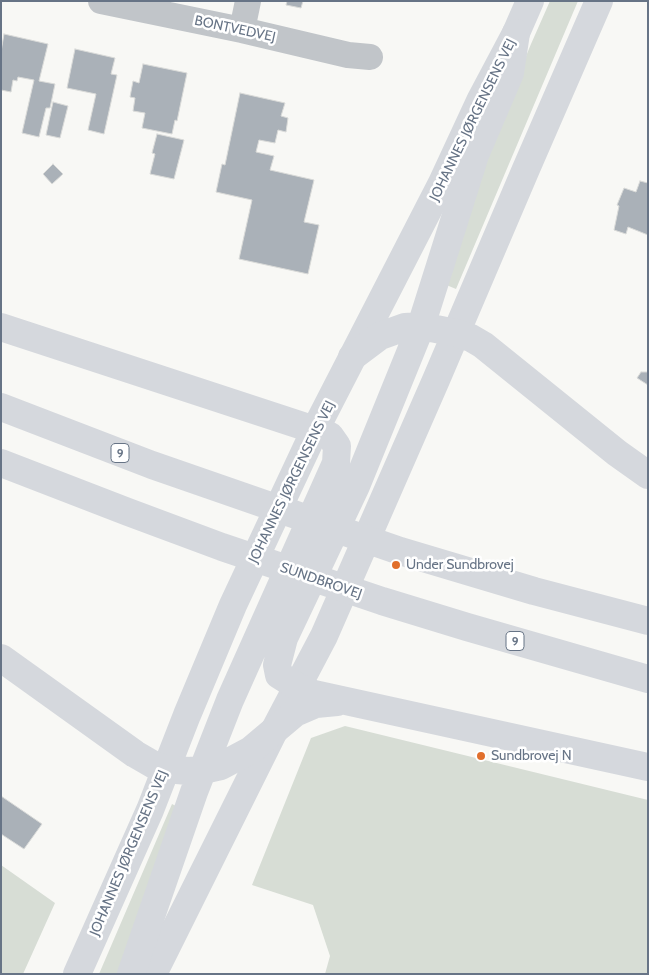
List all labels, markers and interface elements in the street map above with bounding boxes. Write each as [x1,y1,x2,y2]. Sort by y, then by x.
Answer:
street label: BONTVEDVEJ [193,12,277,46]
street label: JOHANNES JØRGENSENS VEJ [426,36,520,204]
street label: JOHANNES JØRGENSENS VEJ [245,398,339,566]
road number: 9 [111,443,129,462]
place label: Under Sundbrovej [406,557,514,573]
street label: SUNDBROVEJ [278,559,364,603]
marker: Under Sundbrovej [390,559,402,571]
road number: 9 [506,631,524,650]
place label: Sundbrovej N [491,748,572,764]
marker: Sundbrovej N [475,750,487,762]
street label: JOHANNES JØRGENSENS VEJ [86,768,172,938]

